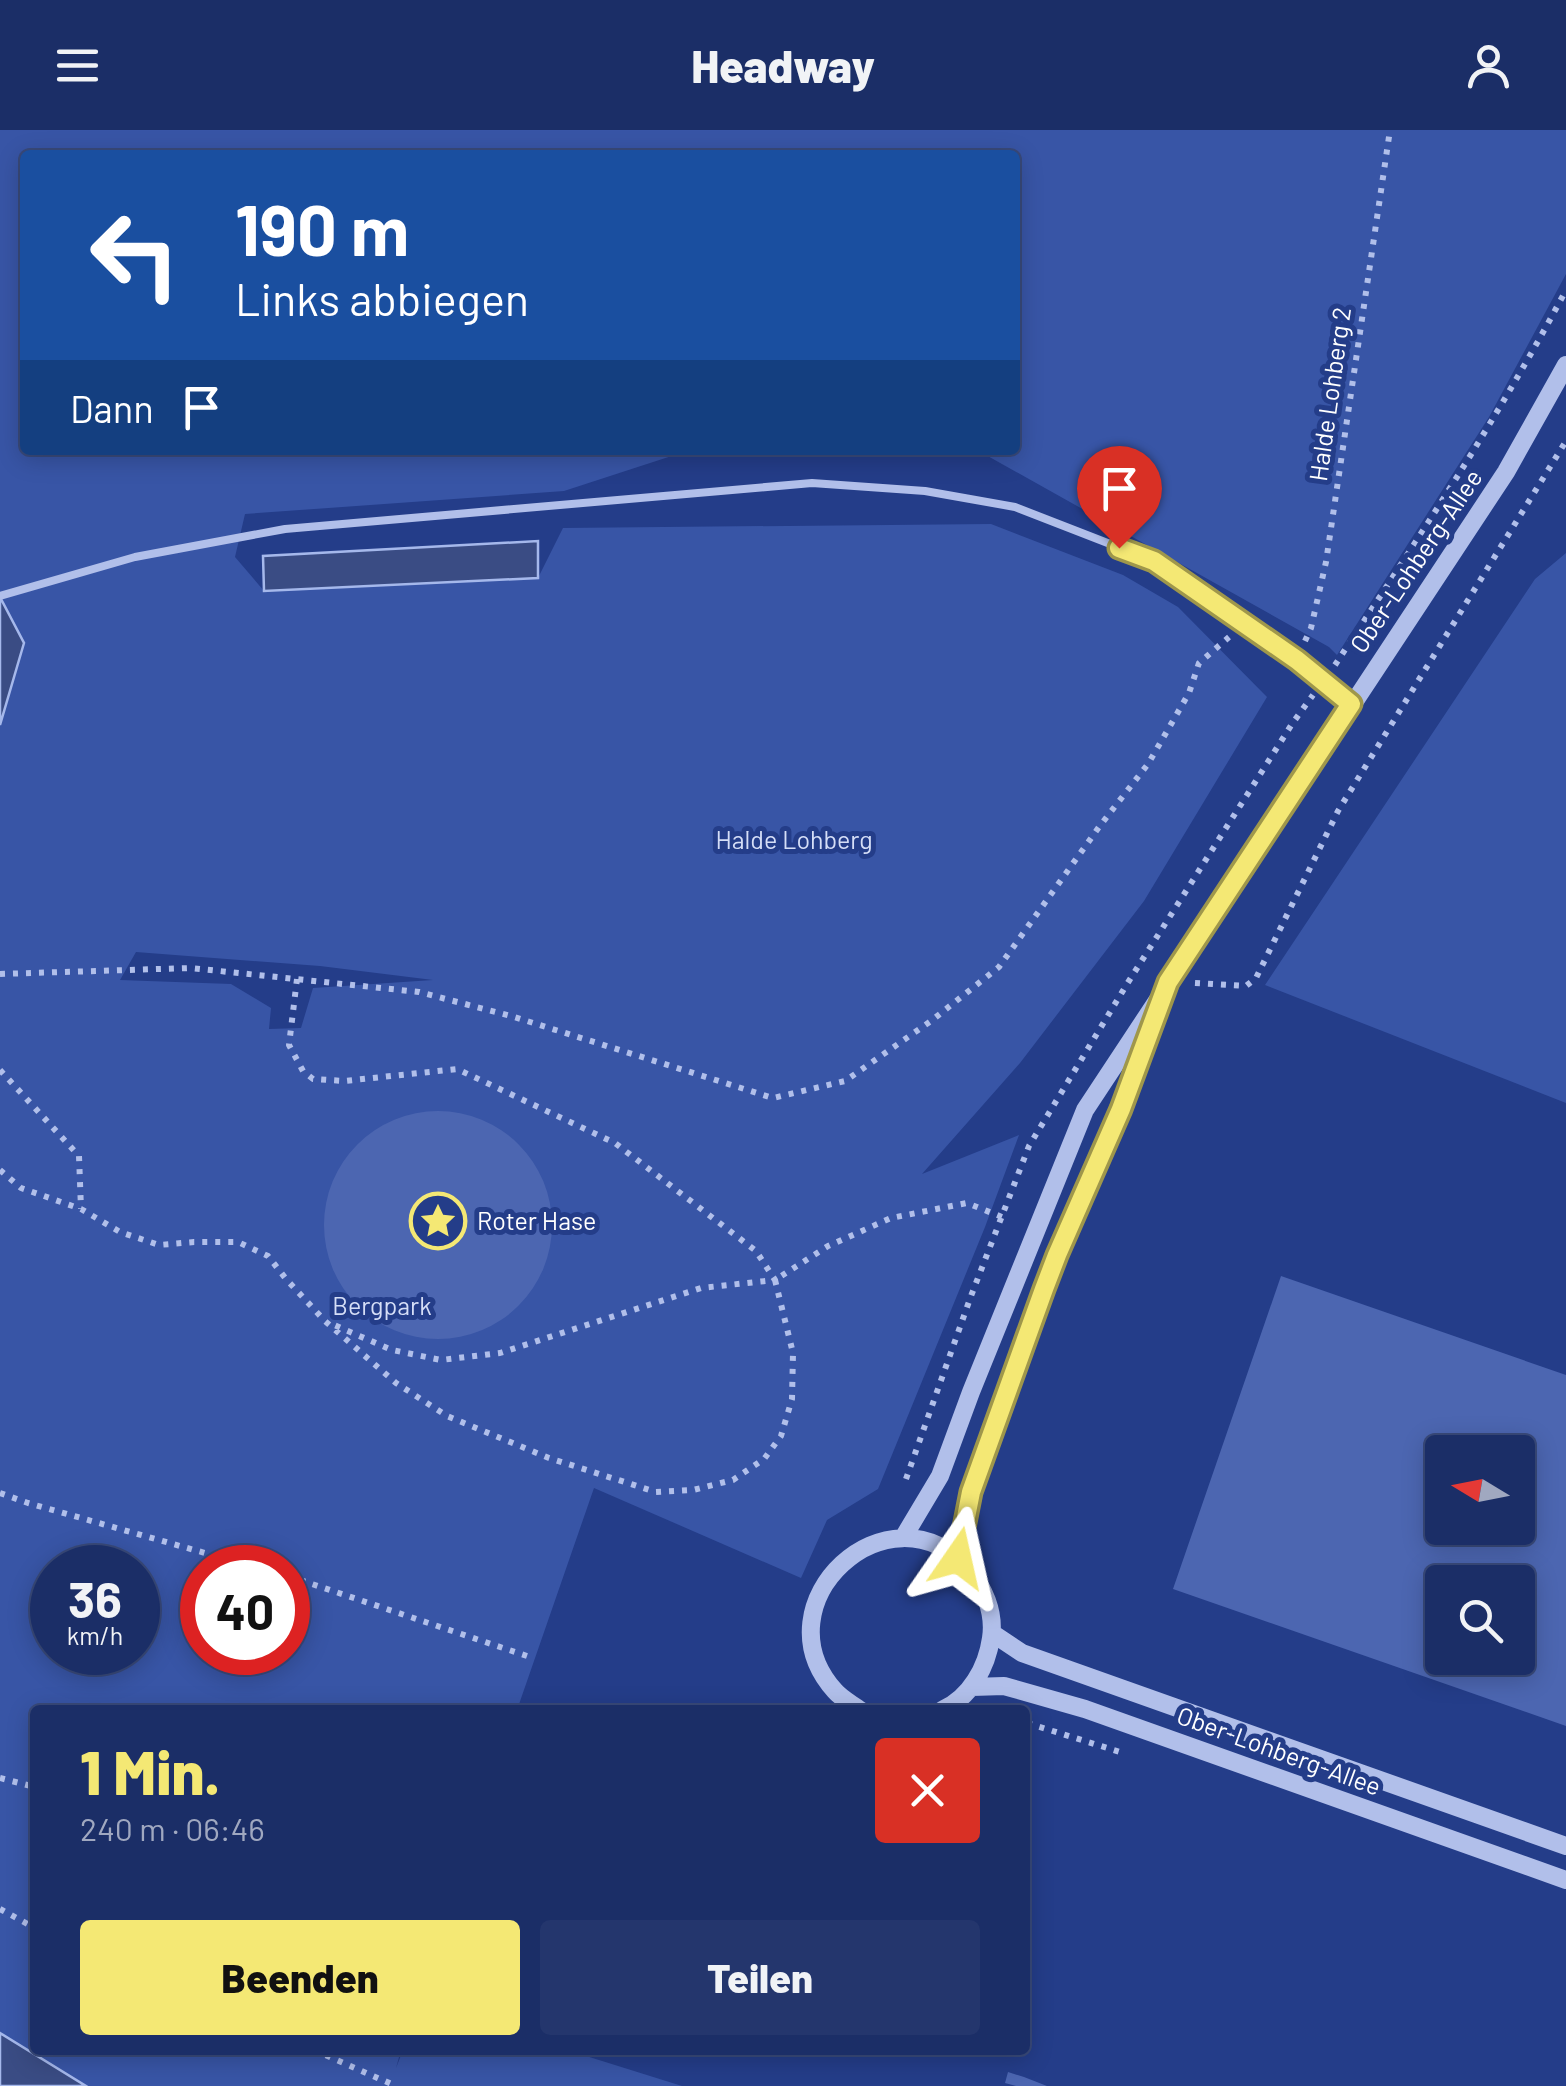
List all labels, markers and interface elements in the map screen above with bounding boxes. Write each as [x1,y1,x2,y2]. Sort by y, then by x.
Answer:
icon: menu [50,38,105,93]
text: Headway [691,38,875,92]
icon: person [1461,38,1516,93]
text: 190 m [235,186,409,270]
icon: left [70,190,200,320]
text: Links abbiegen [235,271,529,325]
street label: Halde Lohberg 2 [1302,305,1356,483]
icon: arrive [174,380,229,435]
text: Dann [70,385,154,431]
pin [1077,446,1162,549]
icon: arrive [1092,461,1147,516]
street label: Ober-Lohberg-Allee [1343,463,1488,658]
park label: Halde Lohberg [715,824,873,854]
place icon: Roter Hase [408,1191,468,1251]
place label: Roter Hase [477,1205,596,1235]
park label: Bergpark [332,1290,432,1320]
north arrow [1425,1435,1535,1545]
map controls [1425,1435,1535,1675]
position arrow [906,1506,1010,1610]
speed limit sign: 40 [180,1545,310,1675]
button: search [1425,1565,1535,1675]
text: 36 [68,1568,122,1628]
text: km/h [67,1620,123,1650]
street label: Ober-Lohberg-Allee [1173,1699,1385,1801]
text: 1 Min. [80,1735,220,1807]
button: close [875,1738,980,1843]
text: 240 m · 06:46 [80,1809,265,1847]
button: Beenden [80,1920,520,2035]
button: Teilen [540,1920,980,2035]

